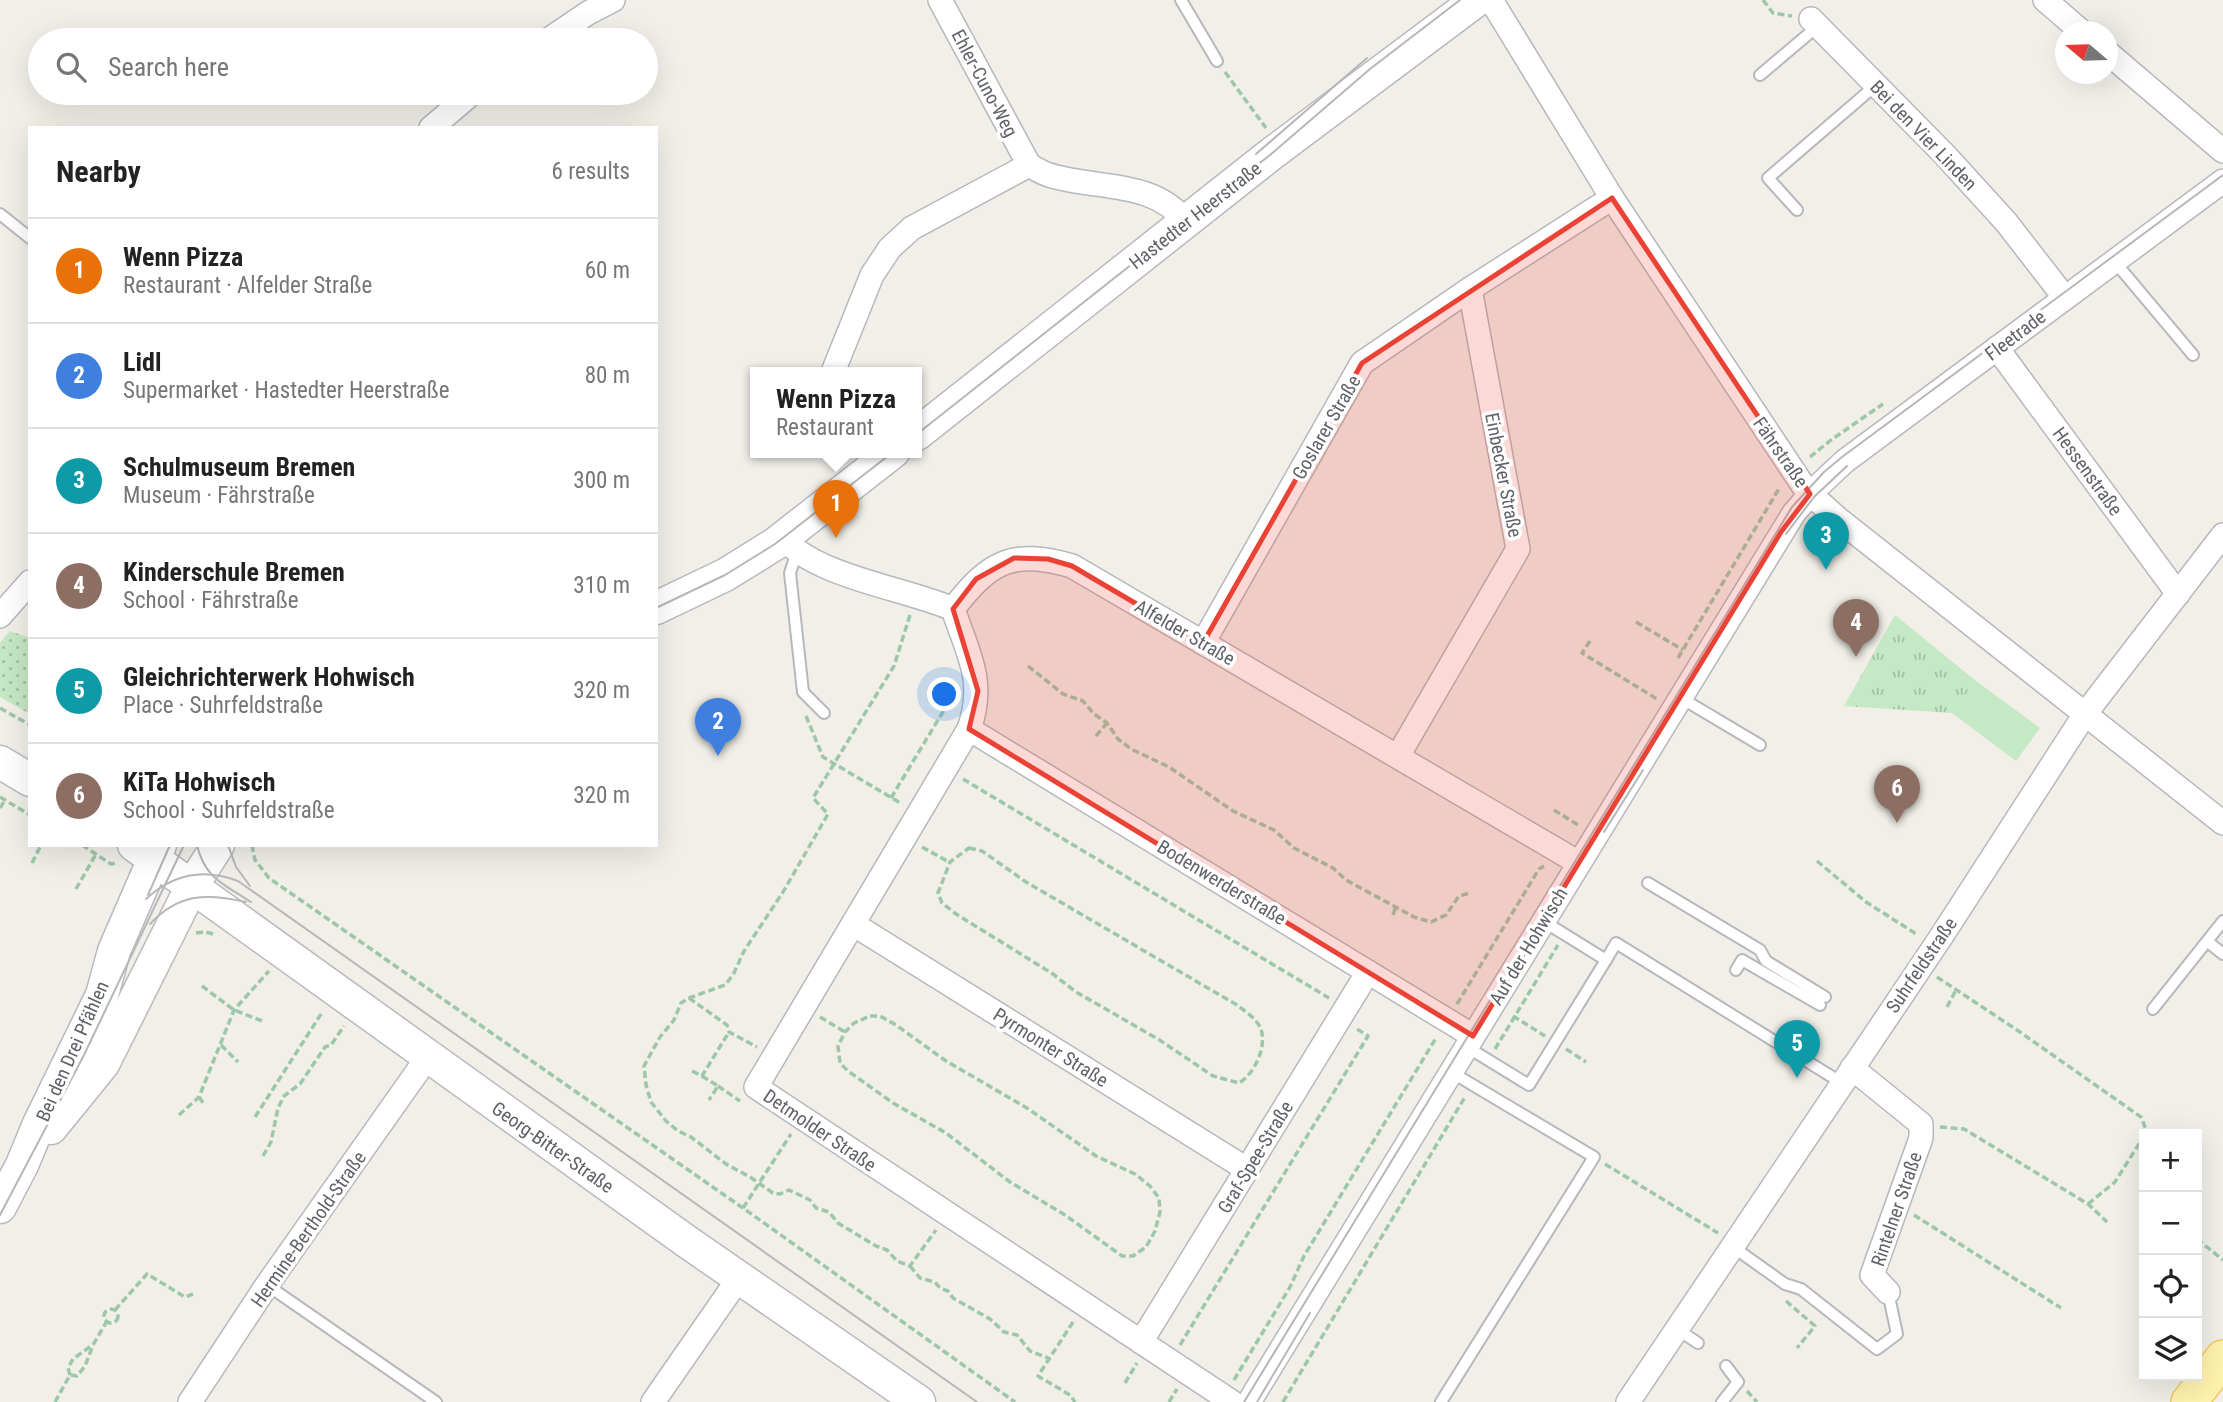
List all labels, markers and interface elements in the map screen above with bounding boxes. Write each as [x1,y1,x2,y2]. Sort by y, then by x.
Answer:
north arrow [2055,21,2118,84]
street label: Ehler-Cuno-Weg [947,26,1022,141]
search box [28,28,658,105]
icon: search [52,48,90,86]
text: Search here [108,52,229,82]
street label: Bei den Vier Linden [1865,76,1982,195]
text: Nearby [56,154,141,189]
street label: Hastedter Heerstraße [1125,157,1266,274]
text: 6 results [552,158,630,185]
text: Wenn Pizza [123,242,243,272]
text: 1 [73,257,85,284]
text: 60 m [585,257,630,284]
text: Restaurant · Alfelder Straße [123,272,372,299]
street label: Fleetrade [1981,305,2050,366]
text: Lidl [123,347,161,377]
text: 2 [73,362,85,389]
text: 80 m [585,362,630,389]
popup [750,367,922,458]
street label: Goslarer Straße [1287,371,1366,483]
text: Supermarket · Hastedter Heerstraße [123,377,450,404]
text: Wenn Pizza [776,384,896,414]
street label: Einbecker Straße [1480,411,1527,539]
street label: Fährstraße [1748,413,1813,492]
text: Restaurant [776,414,874,441]
street label: Hessenstraße [2048,423,2127,520]
text: Schulmuseum Bremen [123,452,355,482]
text: 3 [73,467,85,494]
text: 300 m [573,467,630,494]
pin: 1 [813,480,859,538]
text: Museum · Fährstraße [123,482,315,509]
pin: 3 [1803,512,1849,570]
text: Kinderschule Bremen [123,557,345,587]
text: 4 [73,572,85,599]
text: 310 m [573,572,630,599]
text: School · Fährstraße [123,587,299,614]
street label: Alfelder Straße [1131,595,1239,670]
pin: 4 [1833,599,1879,657]
text: Gleichrichterwerk Hohwisch [123,662,415,692]
text: 5 [73,677,85,704]
text: 320 m [573,677,630,704]
your location [927,677,961,711]
text: Place · Suhrfeldstraße [123,692,323,719]
pin: 2 [695,698,741,756]
pin: 6 [1874,765,1920,823]
text: KiTa Hohwisch [123,767,275,797]
text: 6 [73,782,85,809]
text: 320 m [573,782,630,809]
text: School · Suhrfeldstraße [123,797,335,824]
street label: Bodenwerderstraße [1153,835,1290,930]
street label: Auf der Hohwisch [1484,883,1572,1009]
street label: Suhrfeldstraße [1881,913,1962,1017]
street label: Bei den Drei Pfählen [31,977,114,1125]
street label: Pyrmonter Straße [989,1003,1112,1092]
pin: 5 [1774,1020,1820,1078]
street label: Detmolder Straße [759,1084,880,1177]
street label: Georg-Bitter-Straße [487,1097,618,1198]
street label: Graf-Spee-Straße [1213,1097,1298,1218]
map controls [2139,1129,2202,1381]
button: + [2139,1129,2202,1192]
street label: Hermine-Berthold-Straße [246,1147,371,1312]
street label: Rintelner Straße [1866,1149,1927,1269]
button: − [2139,1192,2202,1255]
button: locate [2139,1255,2202,1318]
button: layers [2139,1318,2202,1381]

